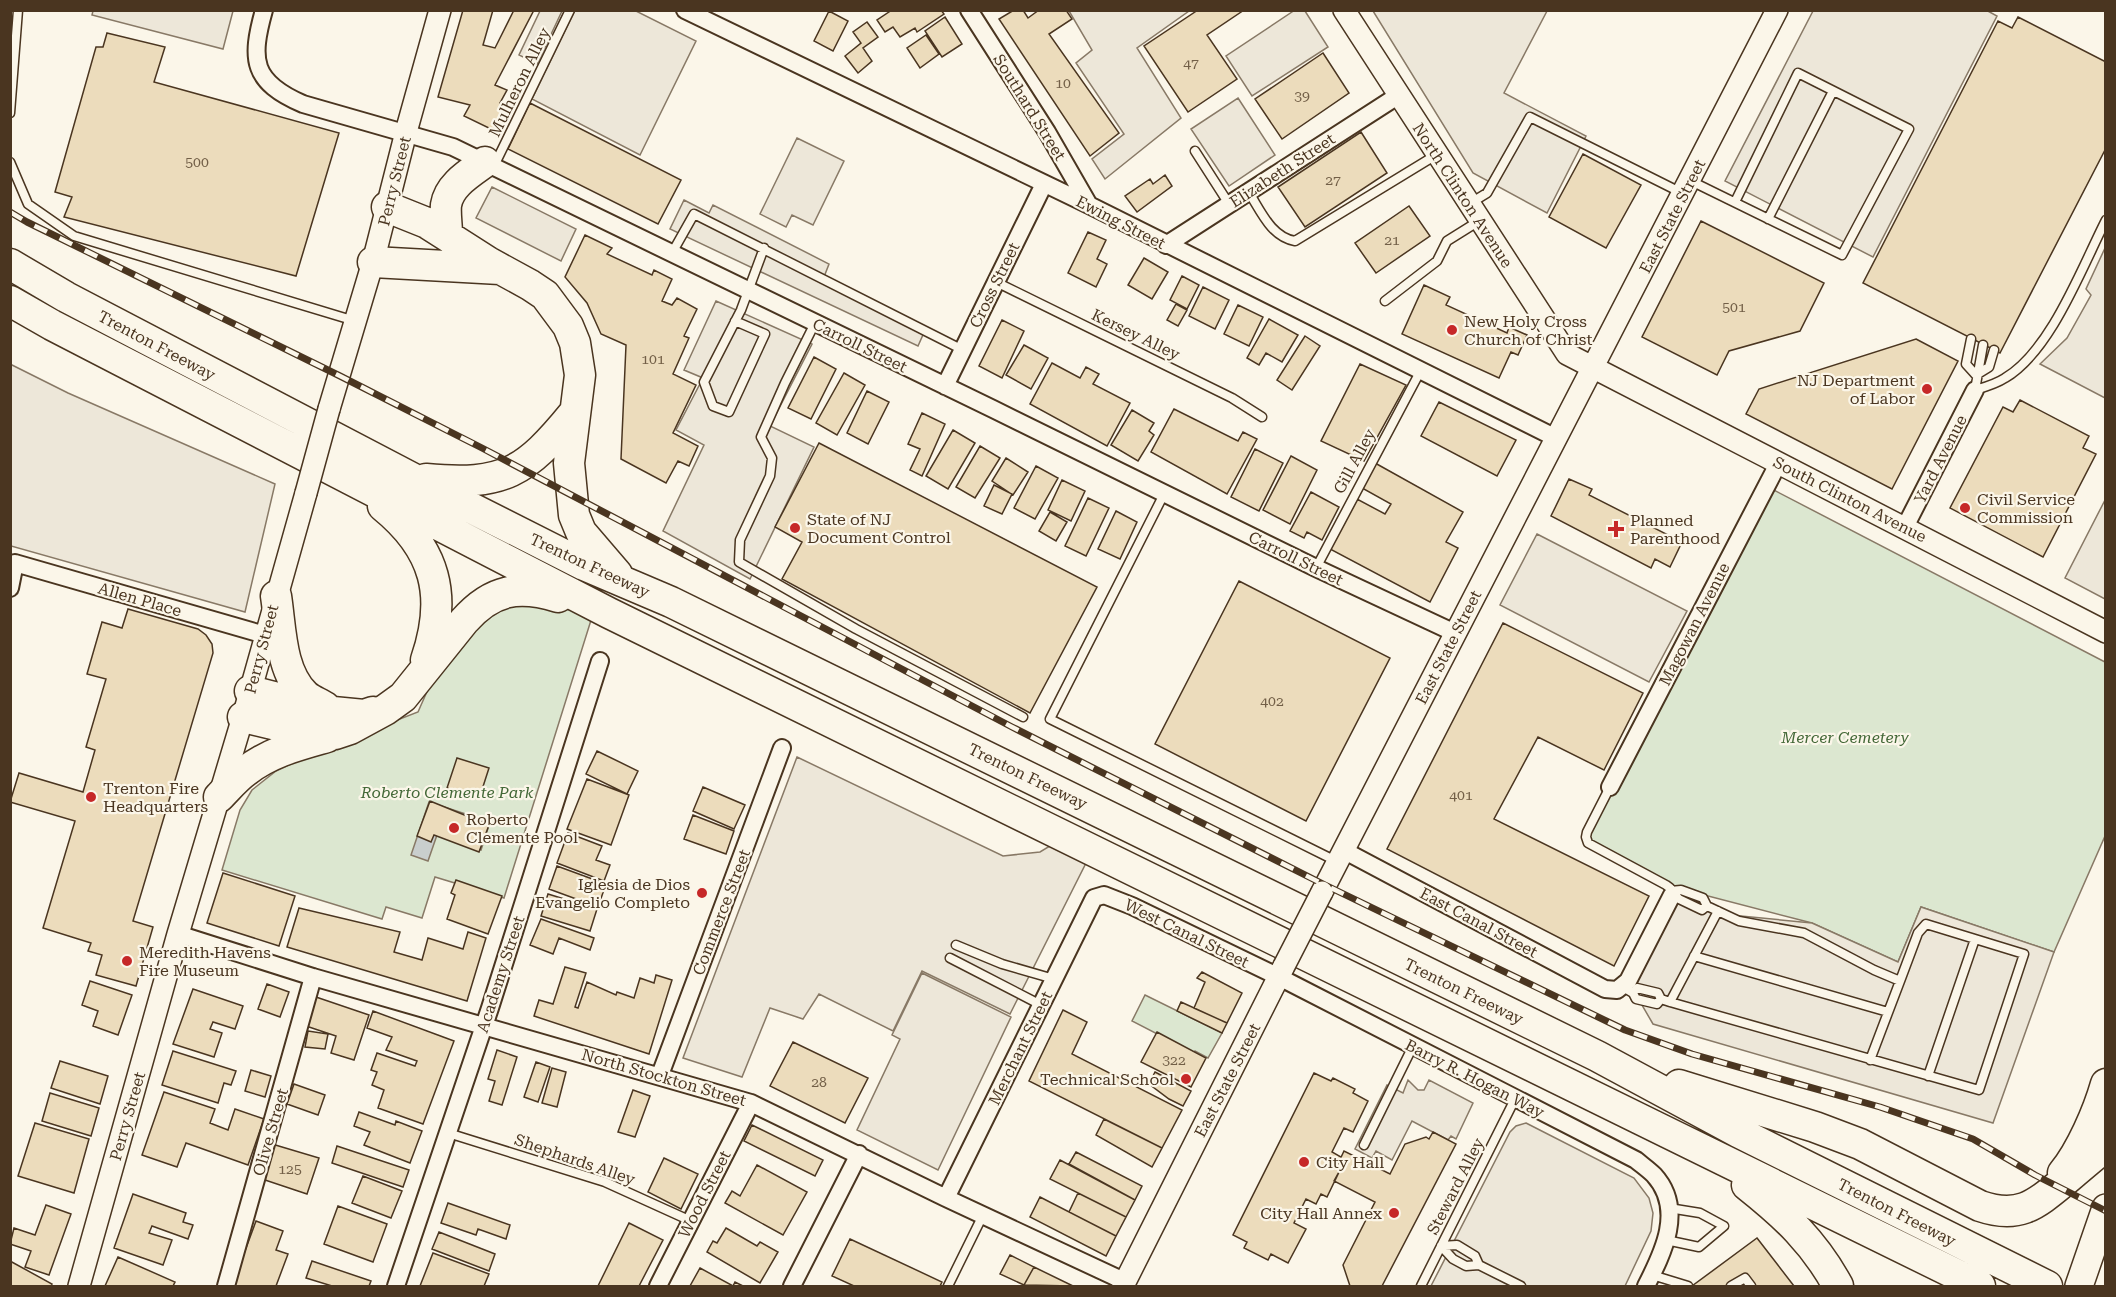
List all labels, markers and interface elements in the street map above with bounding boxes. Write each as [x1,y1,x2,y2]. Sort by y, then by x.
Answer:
street label: Mulheron Alley [485,24,554,140]
street label: Southard Street [989,51,1070,164]
house number: 47 [1183,55,1199,71]
house number: 10 [1055,75,1071,91]
house number: 39 [1294,88,1310,104]
street label: North Clinton Avenue [1409,119,1517,271]
street label: Elizabeth Street [1226,129,1339,212]
street label: Perry Street [374,134,415,228]
house number: 500 [185,154,209,170]
street label: East State Street [1636,156,1709,276]
house number: 27 [1325,172,1341,188]
street label: Ewing Street [1073,192,1169,253]
house number: 21 [1384,232,1400,248]
street label: Cross Street [966,239,1023,331]
house number: 501 [1722,299,1746,315]
street label: Kersey Alley [1089,305,1183,364]
street label: Trenton Freeway [95,307,219,385]
place label: New Holy Cross Church of Christ [1464,312,1592,349]
street label: Carroll Street [809,314,910,377]
marker: New Holy Cross Church of Christ [1445,323,1459,337]
house number: 101 [641,351,665,367]
place label: NJ Department of Labor [1797,371,1915,408]
marker: NJ Department of Labor [1920,382,1934,396]
street label: Yard Avenue [1910,412,1971,507]
street label: Gill Alley [1329,425,1380,497]
street label: South Clinton Avenue [1770,452,1930,546]
place label: Civil Service Commission [1977,490,2075,527]
marker: Civil Service Commission [1958,501,1972,515]
place label: State of NJ Document Control [807,510,951,547]
place label: Planned Parenthood [1630,511,1720,548]
marker: Planned Parenthood [1607,520,1625,538]
marker: State of NJ Document Control [788,521,802,535]
street label: Carroll Street [1245,527,1346,590]
street label: Trenton Freeway [527,529,653,602]
street label: Magowan Avenue [1655,559,1734,689]
street label: Allen Place [96,579,184,620]
street label: East State Street [1412,587,1485,707]
street label: Perry Street [240,602,283,696]
house number: 402 [1260,693,1284,709]
park label: Mercer Cemetery [1780,728,1910,747]
street label: Trenton Freeway [965,739,1091,814]
place label: Trenton Fire Headquarters [103,779,208,816]
park label: Roberto Clemente Park [360,783,534,802]
house number: 401 [1449,787,1473,803]
marker: Trenton Fire Headquarters [84,790,98,804]
place label: Roberto Clemente Pool [466,810,578,847]
marker: Roberto Clemente Pool [447,821,461,835]
street label: Commerce Street [689,846,754,978]
place label: Iglesia de Dios Evangelio Completo [535,875,690,912]
street label: East Canal Street [1417,883,1541,962]
marker: Iglesia de Dios Evangelio Completo [695,886,709,900]
street label: West Canal Street [1122,895,1252,972]
street label: Academy Street [473,913,528,1035]
place label: Meredith Havens Fire Museum [139,943,271,980]
marker: Meredith Havens Fire Museum [120,954,134,968]
street label: Trenton Freeway [1401,954,1527,1029]
street label: Merchant Street [985,988,1056,1108]
street label: East State Street [1191,1020,1264,1140]
street label: Barry R. Hogan Way [1402,1035,1548,1122]
street label: North Stockton Street [579,1045,748,1110]
house number: 322 [1162,1052,1186,1068]
street label: Perry Street [106,1069,149,1163]
place label: Technical School [1040,1070,1174,1089]
marker: Technical School [1179,1072,1193,1086]
house number: 28 [811,1074,827,1090]
street label: Olive Street [249,1086,292,1178]
street label: Shephards Alley [512,1130,638,1189]
street label: Steward Alley [1423,1134,1488,1238]
street label: Wood Street [674,1147,735,1241]
place label: City Hall [1316,1153,1384,1172]
marker: City Hall [1297,1155,1311,1169]
house number: 125 [278,1161,302,1177]
street label: Trenton Freeway [1834,1174,1960,1251]
place label: City Hall Annex [1260,1204,1383,1223]
marker: City Hall Annex [1387,1206,1401,1220]

